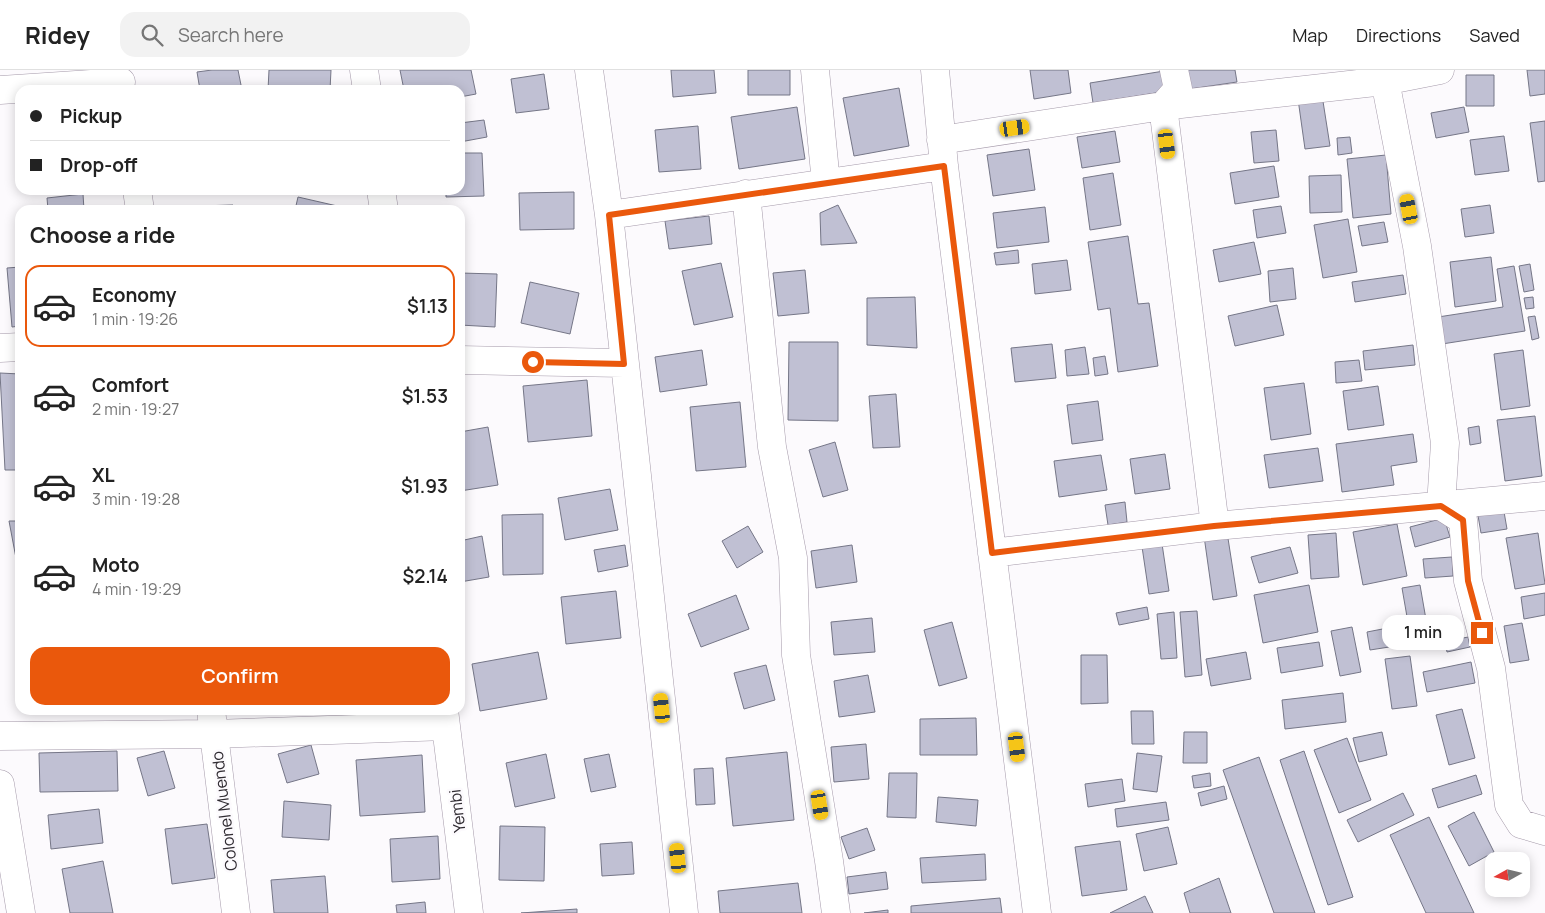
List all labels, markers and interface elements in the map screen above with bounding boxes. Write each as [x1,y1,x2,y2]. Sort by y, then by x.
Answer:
search box [120,12,470,57]
text: Ridey [25,18,90,51]
icon: search [138,21,166,49]
text: Search here [178,22,284,48]
text: Map [1292,23,1328,47]
text: Directions [1356,23,1441,47]
text: Saved [1469,23,1520,47]
text: Pickup [60,103,122,129]
car [999,118,1030,138]
car [1157,128,1176,160]
text: Drop-off [60,152,137,178]
car [1398,193,1419,225]
text: Choose a ride [30,220,175,250]
text: Economy [92,282,176,308]
icon: car [32,284,77,329]
text: $1.13 [407,293,448,319]
text: 1 min · 19:26 [92,308,178,330]
route start [522,351,544,373]
text: Comfort [92,372,169,398]
icon: car [32,374,77,419]
text: $1.53 [402,383,448,409]
text: 2 min · 19:27 [92,398,179,420]
text: XL [92,462,115,488]
icon: car [32,464,77,509]
text: $1.93 [401,473,448,499]
text: 3 min · 19:28 [92,488,180,510]
text: Moto [92,552,139,578]
icon: car [32,554,77,599]
text: $2.14 [403,563,448,589]
text: 4 min · 19:29 [92,578,181,600]
callout: 1 min [1382,616,1464,650]
text: 1 min [1404,621,1442,643]
route end [1471,622,1493,644]
button: Confirm [30,647,450,705]
car [652,692,671,724]
car [1007,731,1026,763]
street label: Colonel Muendo [206,750,242,872]
street label: Yembi [443,788,471,834]
car [810,789,829,821]
car [668,842,687,874]
north arrow [1485,852,1530,898]
map controls [1485,852,1530,897]

